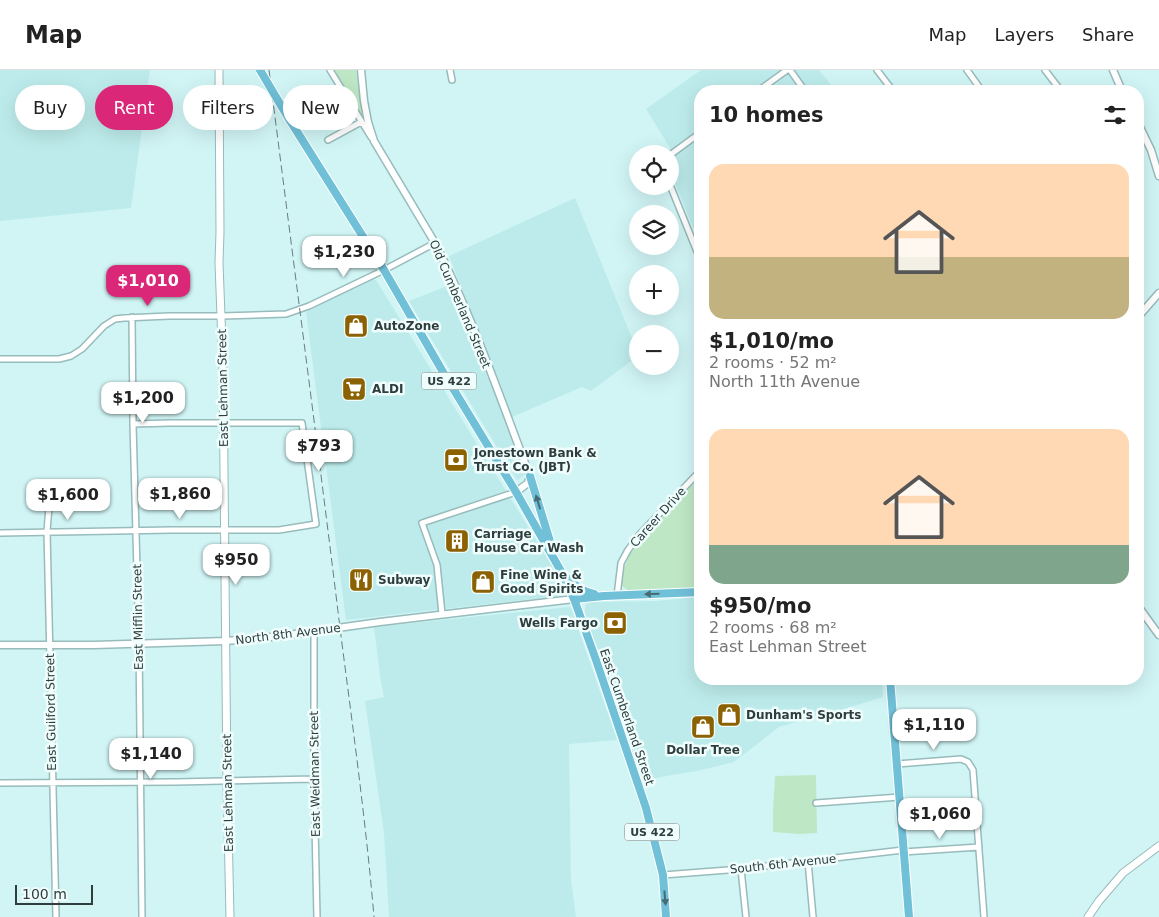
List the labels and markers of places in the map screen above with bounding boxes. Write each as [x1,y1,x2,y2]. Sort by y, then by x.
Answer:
pin: $1,230 [303,236,385,278]
pin: $1,010 [107,264,189,307]
shop icon: AutoZone [343,313,369,339]
place label: AutoZone [374,319,439,333]
supermarket icon: ALDI [341,376,367,402]
pin: $1,200 [102,382,184,424]
place label: ALDI [372,382,403,396]
pin: $793 [289,430,349,472]
place label: Jonestown Bank & Trust Co. (JBT) [473,446,597,474]
bank icon: Jonestown Bank & Trust Co. (JBT) [443,447,469,473]
pin: $1,600 [27,478,109,521]
pin: $1,860 [139,478,221,520]
place label: Carriage House Car Wash [474,527,584,555]
building icon: Carriage House Car Wash [444,528,470,554]
pin: $950 [206,544,266,586]
restaurant icon: Subway [348,567,374,593]
place label: Fine Wine & Good Spirits [500,568,583,596]
shop icon: Fine Wine & Good Spirits [470,569,496,595]
place label: Subway [378,573,431,587]
bank icon: Wells Fargo [602,610,628,636]
place label: Wells Fargo [519,616,598,630]
shop icon: Dunham's Sports [716,702,742,728]
place label: Dunham's Sports [746,708,861,722]
pin: $1,110 [893,708,975,751]
shop icon: Dollar Tree [690,714,716,740]
pin: $1,140 [110,738,192,780]
place label: Dollar Tree [666,743,740,757]
pin: $1,060 [899,798,981,840]

